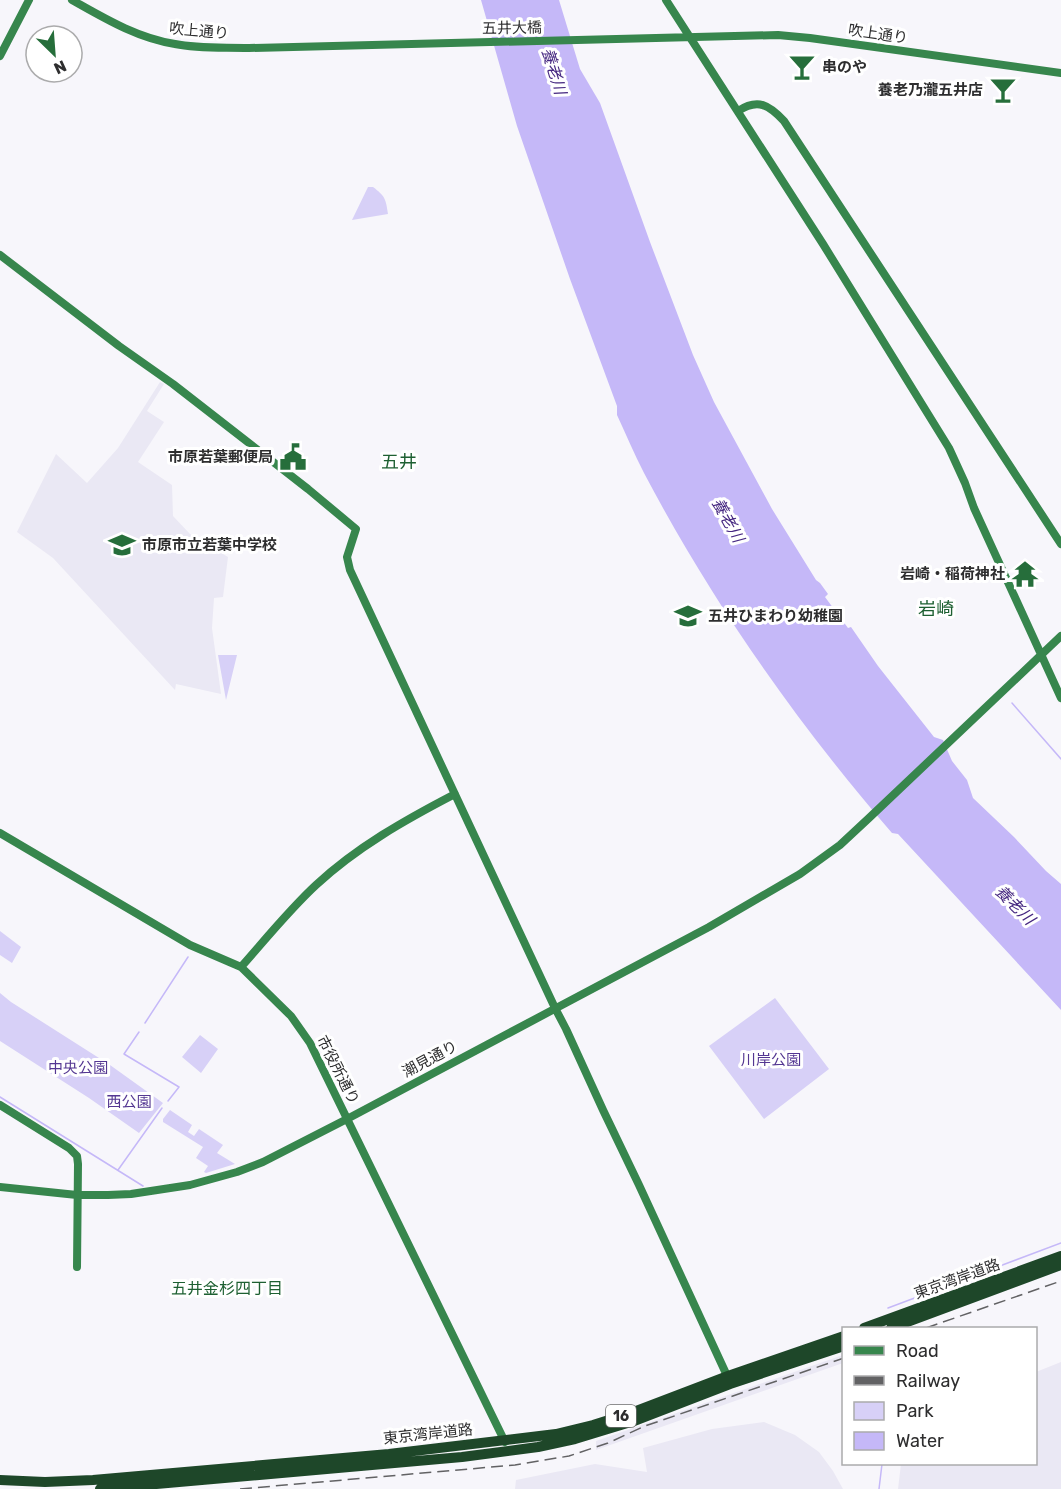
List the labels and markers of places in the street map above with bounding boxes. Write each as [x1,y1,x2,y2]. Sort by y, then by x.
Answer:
bar icon: 串のや [787,52,817,82]
place label: 串のや [822,58,867,76]
bar icon: 養老乃瀧五井店 [988,75,1018,105]
place label: 養老乃瀧五井店 [878,81,983,99]
public building icon: 市原若葉郵便局 [278,442,308,472]
place label: 市原若葉郵便局 [168,448,273,466]
school or university icon: 市原市立若葉中学校 [107,530,137,560]
place label: 市原市立若葉中学校 [142,536,277,554]
temple icon: 岩崎・稲荷神社 [1010,559,1040,589]
place label: 岩崎・稲荷神社 [900,565,1005,583]
school or university icon: 五井ひまわり幼稚園 [673,601,703,631]
place label: 五井ひまわり幼稚園 [708,607,843,625]

